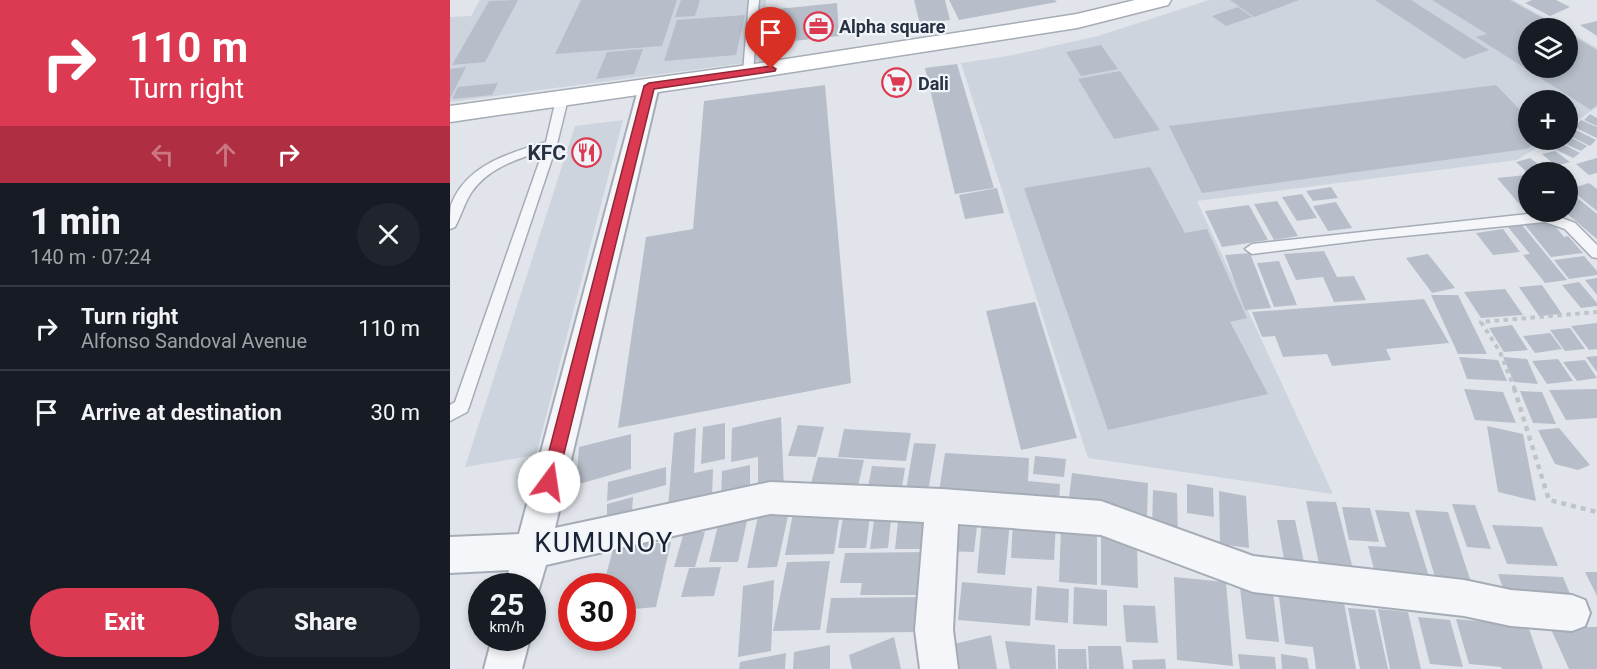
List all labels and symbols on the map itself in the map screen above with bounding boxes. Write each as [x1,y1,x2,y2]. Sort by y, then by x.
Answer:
pin [745,7,796,69]
office icon: Alpha square [802,10,834,42]
place label: Alpha square [839,16,946,37]
supermarket icon: Dali [881,67,913,99]
place label: Dali [918,73,949,94]
restaurant icon: KFC [571,137,603,169]
place label: KFC [527,141,566,165]
position arrow [517,450,581,514]
district label: KUMUNOY [534,527,674,559]
speed limit sign: 30 [558,573,636,651]

